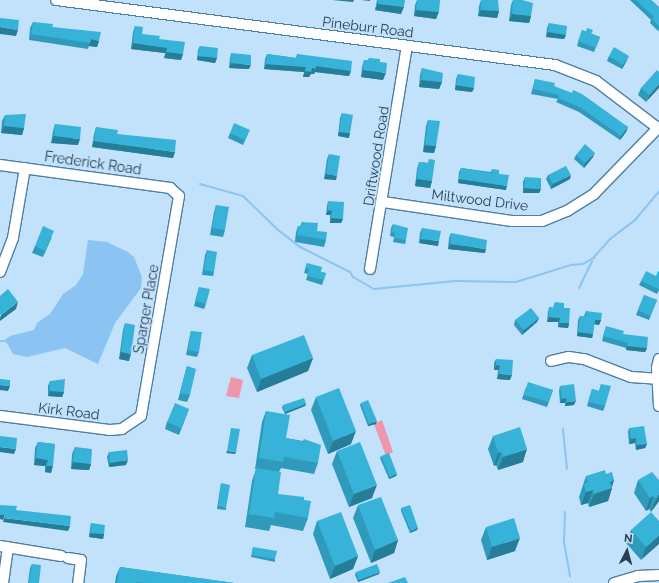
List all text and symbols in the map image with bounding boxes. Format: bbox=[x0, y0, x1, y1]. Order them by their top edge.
street label: Pineburr Road bbox=[321, 13, 415, 41]
street label: Driftwood Road bbox=[360, 105, 392, 207]
street label: Frederick Road bbox=[43, 148, 143, 178]
street label: Miltwood Drive bbox=[431, 186, 529, 214]
street label: Sparger Place bbox=[130, 263, 162, 355]
street label: Kirk Road bbox=[37, 399, 101, 423]
north arrow bbox=[607, 531, 647, 571]
text: N bbox=[623, 532, 633, 545]

